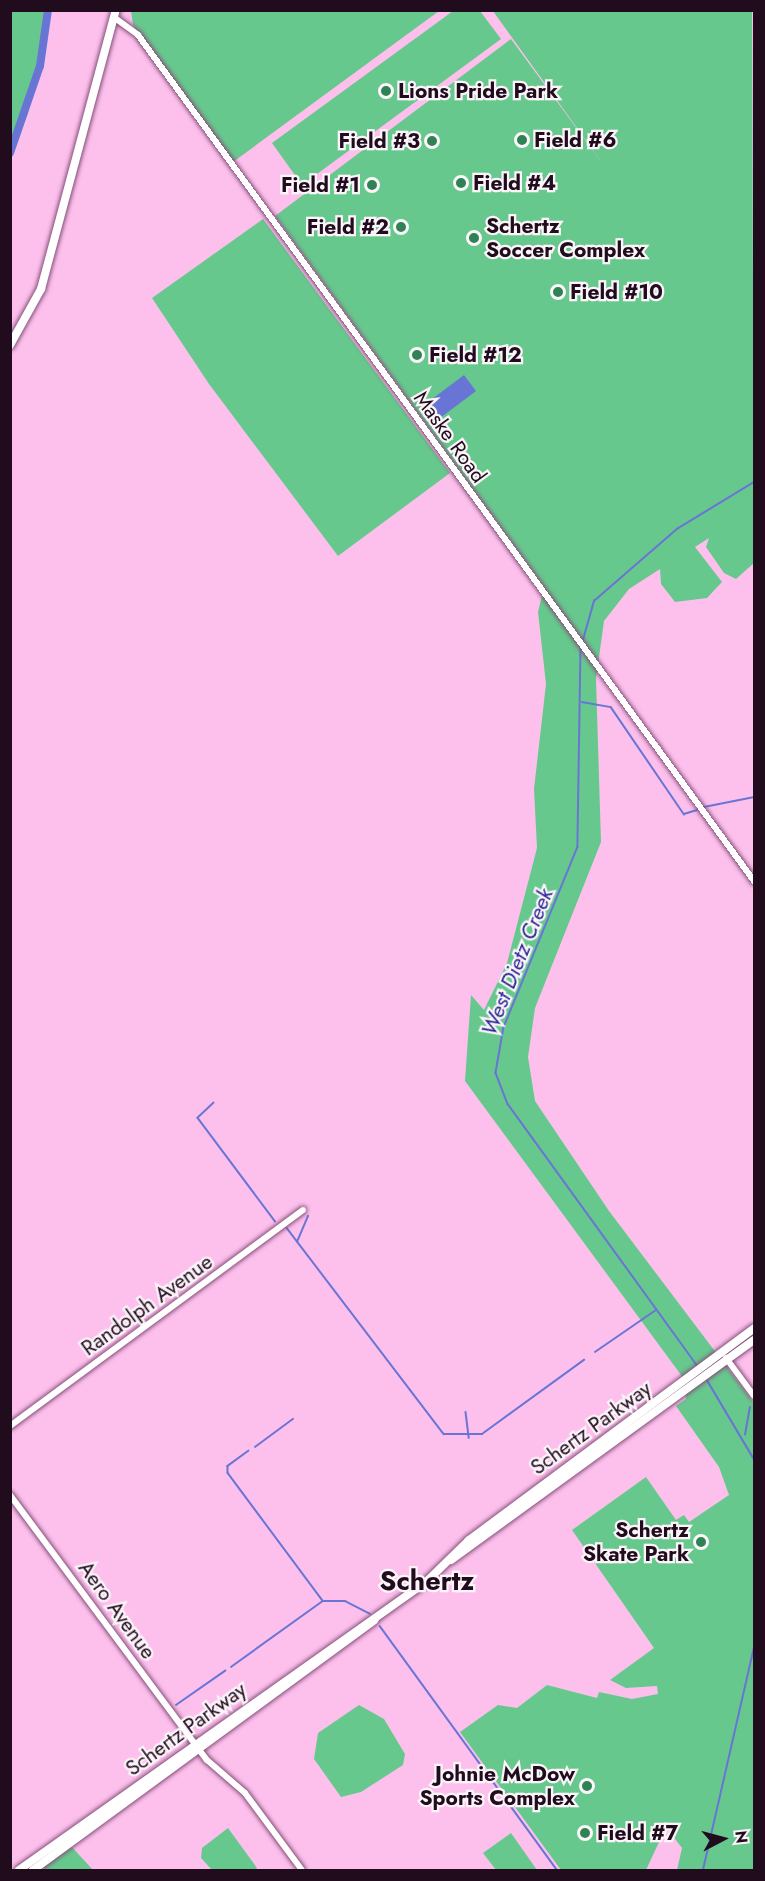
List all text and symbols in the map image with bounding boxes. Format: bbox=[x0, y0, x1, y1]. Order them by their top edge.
place label: Lions Pride Park bbox=[398, 78, 558, 104]
marker: Lions Pride Park bbox=[379, 84, 393, 98]
place label: Field #6 bbox=[534, 127, 616, 153]
place label: Field #3 bbox=[339, 128, 420, 154]
marker: Field #6 bbox=[515, 133, 529, 147]
marker: Field #3 bbox=[425, 134, 439, 148]
place label: Field #4 bbox=[473, 170, 556, 196]
place label: Field #1 bbox=[281, 172, 360, 198]
marker: Field #4 bbox=[454, 176, 468, 190]
marker: Field #1 bbox=[365, 178, 379, 192]
place label: Schertz Soccer Complex bbox=[486, 213, 645, 263]
place label: Field #2 bbox=[307, 214, 389, 240]
marker: Field #2 bbox=[394, 220, 408, 234]
marker: Schertz Soccer Complex bbox=[467, 231, 481, 245]
place label: Field #10 bbox=[570, 279, 663, 305]
marker: Field #10 bbox=[551, 285, 565, 299]
place label: Field #12 bbox=[429, 342, 522, 368]
marker: Field #12 bbox=[410, 348, 424, 362]
street label: Maske Road bbox=[408, 386, 492, 488]
water label: West Dietz Creek bbox=[475, 885, 559, 1039]
street label: Randolph Avenue bbox=[77, 1249, 217, 1361]
street label: Schertz Parkway bbox=[526, 1376, 656, 1480]
place label: Schertz Skate Park bbox=[583, 1517, 689, 1567]
marker: Schertz Skate Park bbox=[694, 1535, 708, 1549]
street label: Aero Avenue bbox=[73, 1556, 161, 1664]
district label: Schertz bbox=[380, 1565, 474, 1597]
street label: Schertz Parkway bbox=[121, 1677, 251, 1781]
place label: Johnie McDow Sports Complex bbox=[419, 1761, 575, 1811]
marker: Johnie McDow Sports Complex bbox=[580, 1779, 594, 1793]
north arrow bbox=[693, 1809, 753, 1869]
place label: Field #7 bbox=[597, 1820, 678, 1846]
marker: Field #7 bbox=[578, 1826, 592, 1840]
text: N bbox=[729, 1830, 754, 1845]

